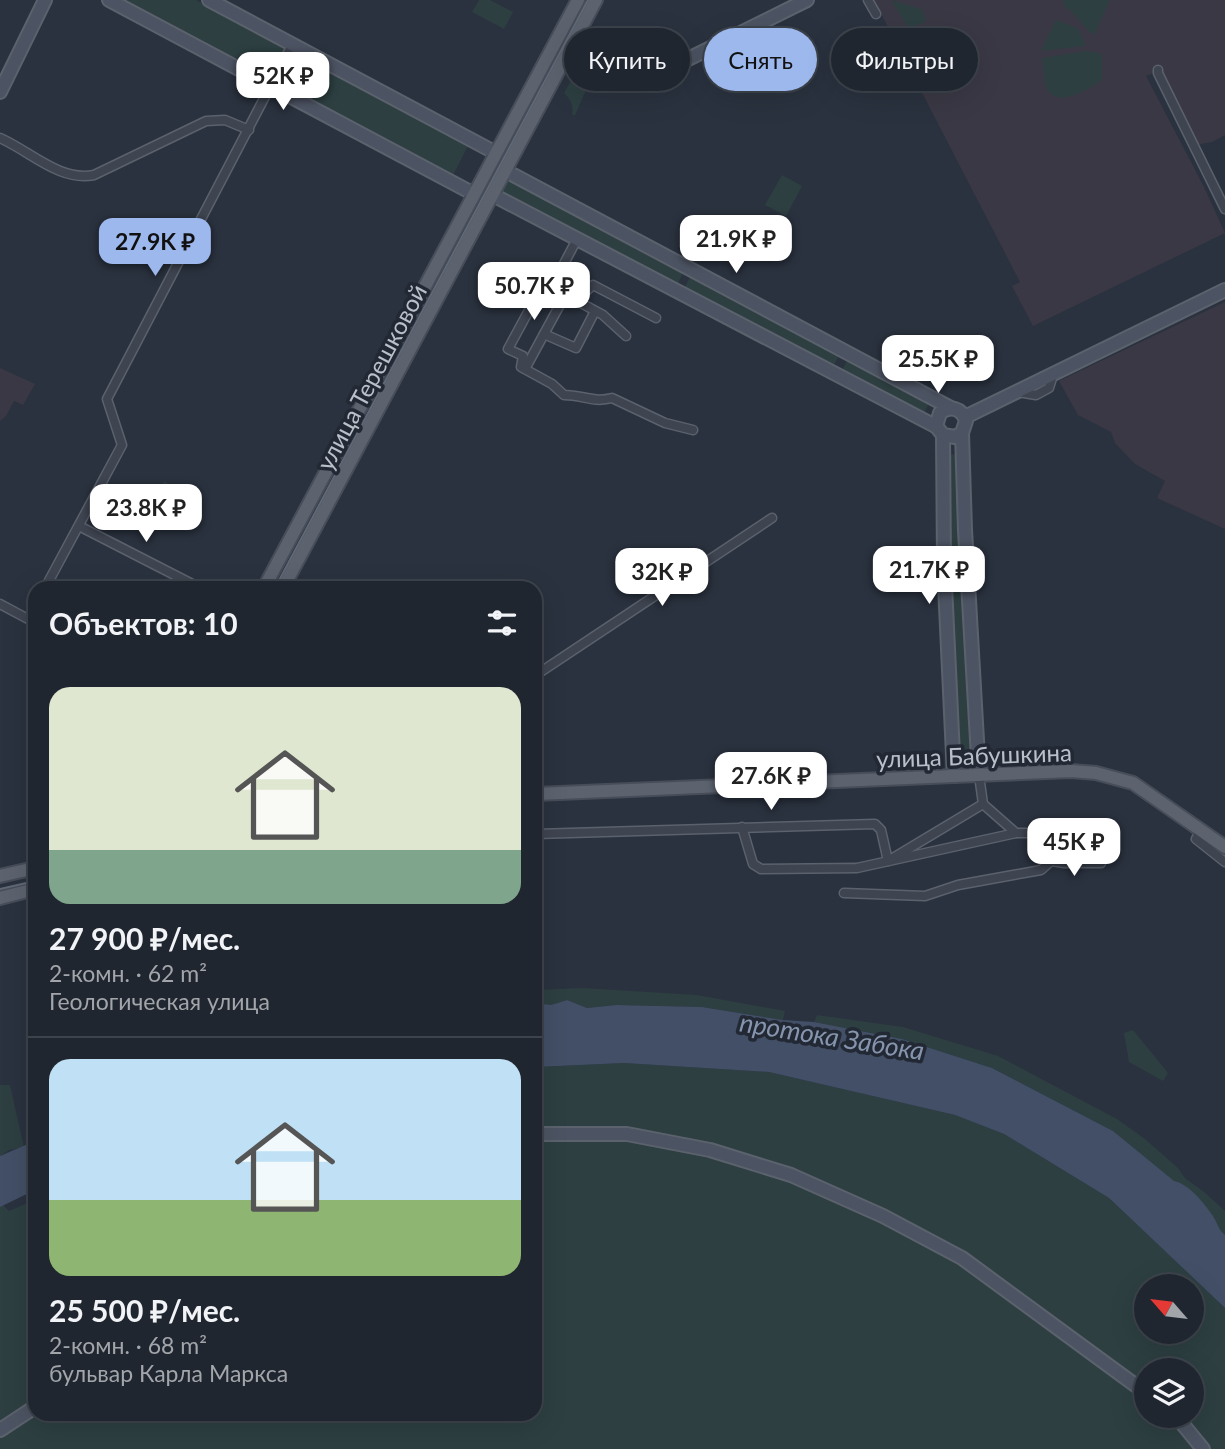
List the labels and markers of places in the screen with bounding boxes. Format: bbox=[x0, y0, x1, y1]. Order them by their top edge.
pin: 52K ₽ bbox=[234, 52, 332, 112]
pin: 21.9K ₽ bbox=[671, 216, 801, 275]
pin: 27.9K ₽ bbox=[90, 218, 220, 278]
pin: 50.7K ₽ bbox=[469, 262, 599, 322]
pin: 25.5K ₽ bbox=[873, 336, 1003, 395]
pin: 23.8K ₽ bbox=[81, 484, 211, 544]
pin: 21.7K ₽ bbox=[864, 546, 994, 606]
pin: 32K ₽ bbox=[613, 548, 711, 608]
pin: 27.6K ₽ bbox=[706, 752, 836, 812]
pin: 45K ₽ bbox=[1025, 818, 1123, 878]

